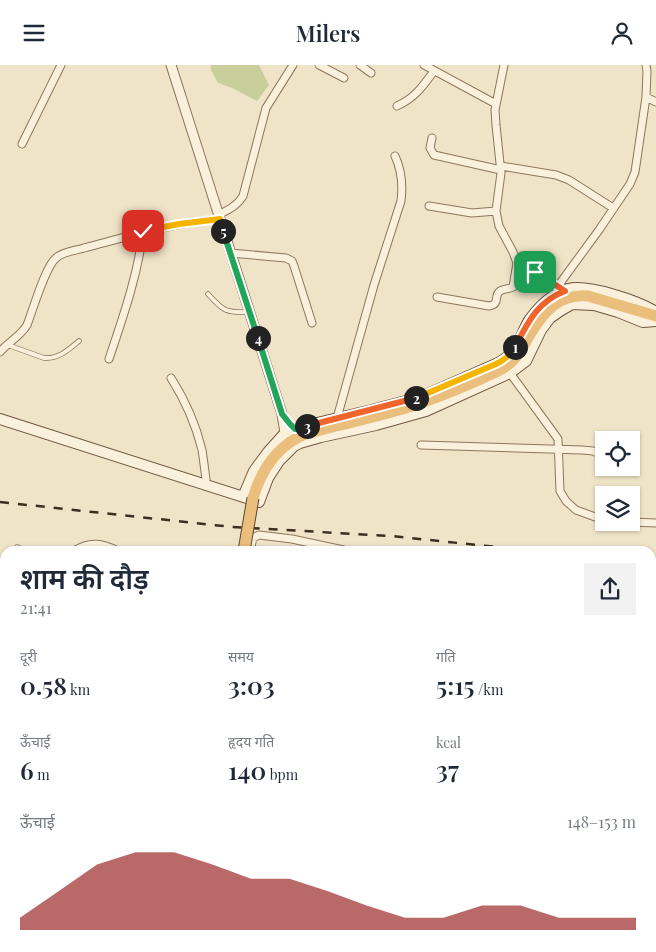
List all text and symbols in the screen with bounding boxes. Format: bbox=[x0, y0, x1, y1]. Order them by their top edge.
text: Milers bbox=[296, 18, 360, 48]
icon: menu bbox=[20, 19, 48, 47]
icon: person bbox=[608, 19, 636, 47]
pin bbox=[122, 210, 164, 252]
icon: check bbox=[129, 217, 157, 245]
pin: 5 bbox=[210, 219, 236, 243]
text: 5 bbox=[220, 222, 227, 241]
pin bbox=[514, 251, 556, 293]
icon: arrive bbox=[521, 258, 549, 286]
pin: 4 bbox=[246, 325, 270, 351]
text: 4 bbox=[255, 329, 262, 348]
pin: 1 bbox=[502, 335, 528, 359]
text: 1 bbox=[513, 338, 518, 357]
pin: 2 bbox=[404, 385, 428, 411]
text: 2 bbox=[413, 389, 420, 408]
pin: 3 bbox=[294, 413, 320, 439]
text: 3 bbox=[304, 417, 311, 436]
map controls bbox=[595, 431, 640, 531]
button: locate bbox=[595, 431, 640, 476]
button: layers bbox=[595, 486, 640, 531]
text: शाम की दौड़ bbox=[20, 559, 149, 596]
button: share bbox=[584, 563, 636, 615]
text: 21:41 bbox=[20, 597, 52, 618]
text: दूरी bbox=[20, 647, 37, 666]
text: समय bbox=[228, 647, 254, 666]
text: गति bbox=[436, 647, 456, 666]
text: 0.58 bbox=[20, 668, 67, 701]
text: 3:03 bbox=[228, 668, 275, 701]
text: 5:15 bbox=[436, 668, 475, 701]
text: km bbox=[67, 680, 90, 699]
text: /km bbox=[475, 680, 503, 699]
text: ऊँचाई bbox=[20, 732, 50, 751]
text: हृदय गति bbox=[228, 732, 274, 751]
text: kcal bbox=[436, 733, 461, 752]
text: 37 bbox=[436, 752, 459, 785]
text: 6 bbox=[20, 753, 34, 786]
text: 140 bbox=[228, 753, 266, 786]
text: m bbox=[34, 765, 50, 784]
text: bpm bbox=[266, 765, 298, 784]
text: ऊँचाई bbox=[20, 811, 55, 832]
text: 148–153 m bbox=[567, 811, 636, 832]

